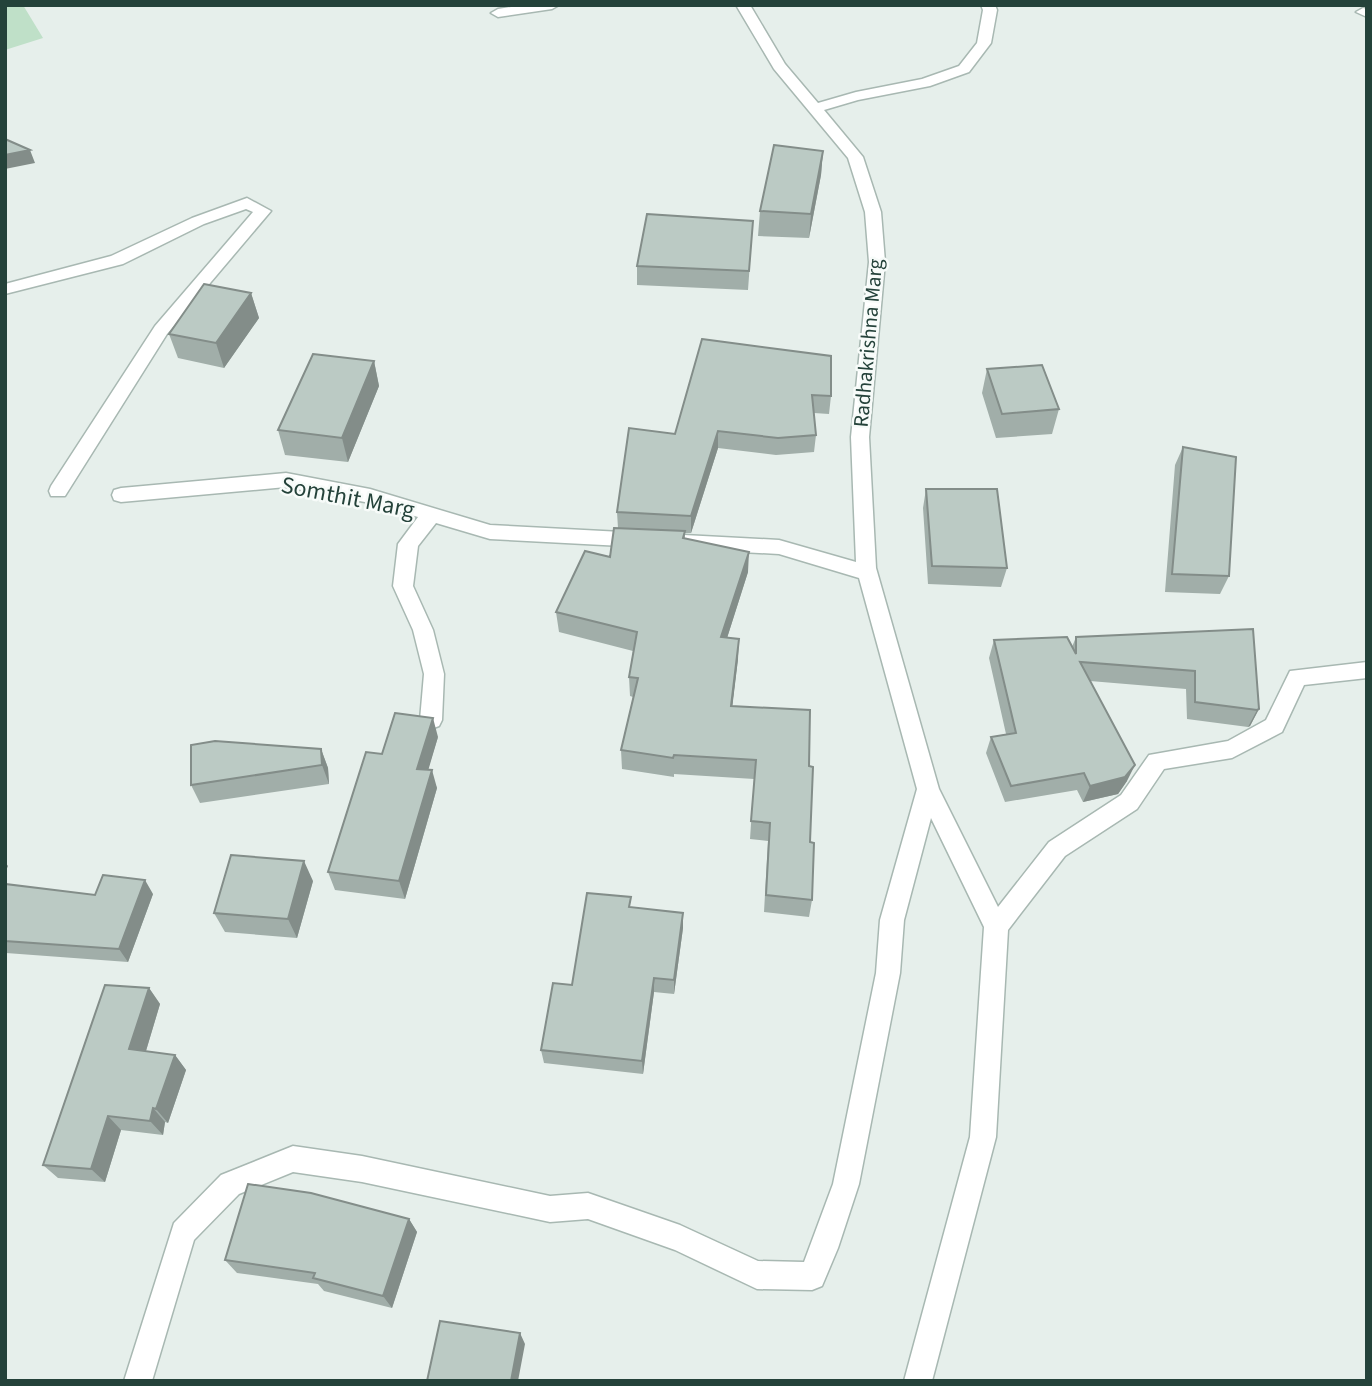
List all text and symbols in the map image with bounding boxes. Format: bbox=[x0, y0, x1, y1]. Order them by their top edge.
street label: Radhakrishna Marg bbox=[846, 257, 890, 428]
street label: Somthit Marg bbox=[278, 467, 418, 528]

